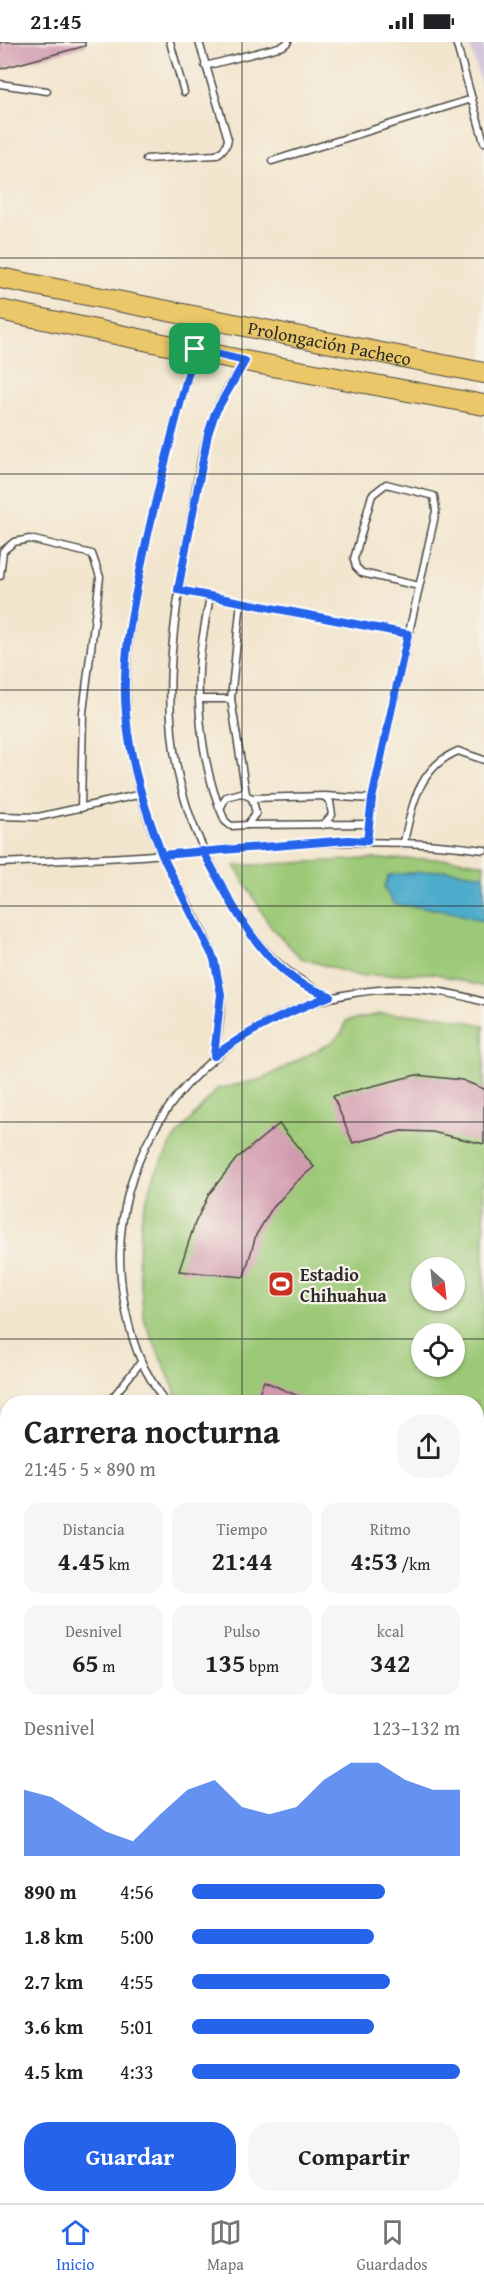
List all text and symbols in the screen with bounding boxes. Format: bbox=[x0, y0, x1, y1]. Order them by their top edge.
text: 21:45 bbox=[30, 5, 82, 37]
street label: Prolongación Pacheco bbox=[246, 313, 414, 372]
pin bbox=[169, 323, 220, 374]
icon: arrive bbox=[178, 332, 211, 365]
north arrow bbox=[411, 1257, 465, 1311]
map controls bbox=[411, 1257, 465, 1377]
place label: Estadio Chihuahua bbox=[300, 1261, 388, 1309]
sports icon: Estadio Chihuahua bbox=[266, 1269, 296, 1299]
button: locate bbox=[411, 1323, 465, 1377]
text: Carrera nocturna bbox=[24, 1407, 280, 1455]
button: share bbox=[397, 1415, 460, 1478]
text: 21:45 · 5 × 890 m bbox=[24, 1454, 156, 1483]
text: Distancia bbox=[63, 1517, 125, 1541]
text: Tiempo bbox=[217, 1517, 267, 1541]
text: Ritmo bbox=[370, 1517, 411, 1541]
text: 4.45 bbox=[57, 1541, 105, 1580]
text: 21:44 bbox=[211, 1541, 273, 1580]
text: 4:53 bbox=[350, 1541, 398, 1580]
text: km bbox=[105, 1552, 130, 1576]
text: /km bbox=[398, 1552, 430, 1576]
text: Desnivel bbox=[65, 1619, 122, 1643]
text: Pulso bbox=[224, 1619, 260, 1643]
text: kcal bbox=[377, 1619, 404, 1643]
text: 65 bbox=[72, 1643, 99, 1682]
text: 135 bbox=[205, 1643, 245, 1682]
text: 342 bbox=[370, 1643, 411, 1682]
text: m bbox=[99, 1654, 115, 1678]
text: bpm bbox=[245, 1654, 279, 1678]
text: Desnivel bbox=[24, 1713, 95, 1742]
text: 123–132 m bbox=[372, 1713, 460, 1742]
text: 890 m bbox=[24, 1877, 77, 1906]
text: 4:56 bbox=[120, 1877, 154, 1906]
text: 1.8 km bbox=[24, 1922, 83, 1951]
text: 5:00 bbox=[120, 1922, 154, 1951]
text: 2.7 km bbox=[24, 1967, 83, 1996]
text: 4:55 bbox=[120, 1967, 154, 1996]
text: 3.6 km bbox=[24, 2012, 83, 2041]
text: 5:01 bbox=[120, 2012, 154, 2041]
text: 4.5 km bbox=[24, 2057, 83, 2086]
text: 4:33 bbox=[120, 2057, 154, 2086]
button: Guardar bbox=[24, 2122, 236, 2191]
button: Compartir bbox=[248, 2122, 460, 2191]
tab: Inicio bbox=[56, 2216, 94, 2276]
tab: Mapa bbox=[207, 2216, 244, 2276]
tab: Guardados bbox=[356, 2216, 428, 2276]

